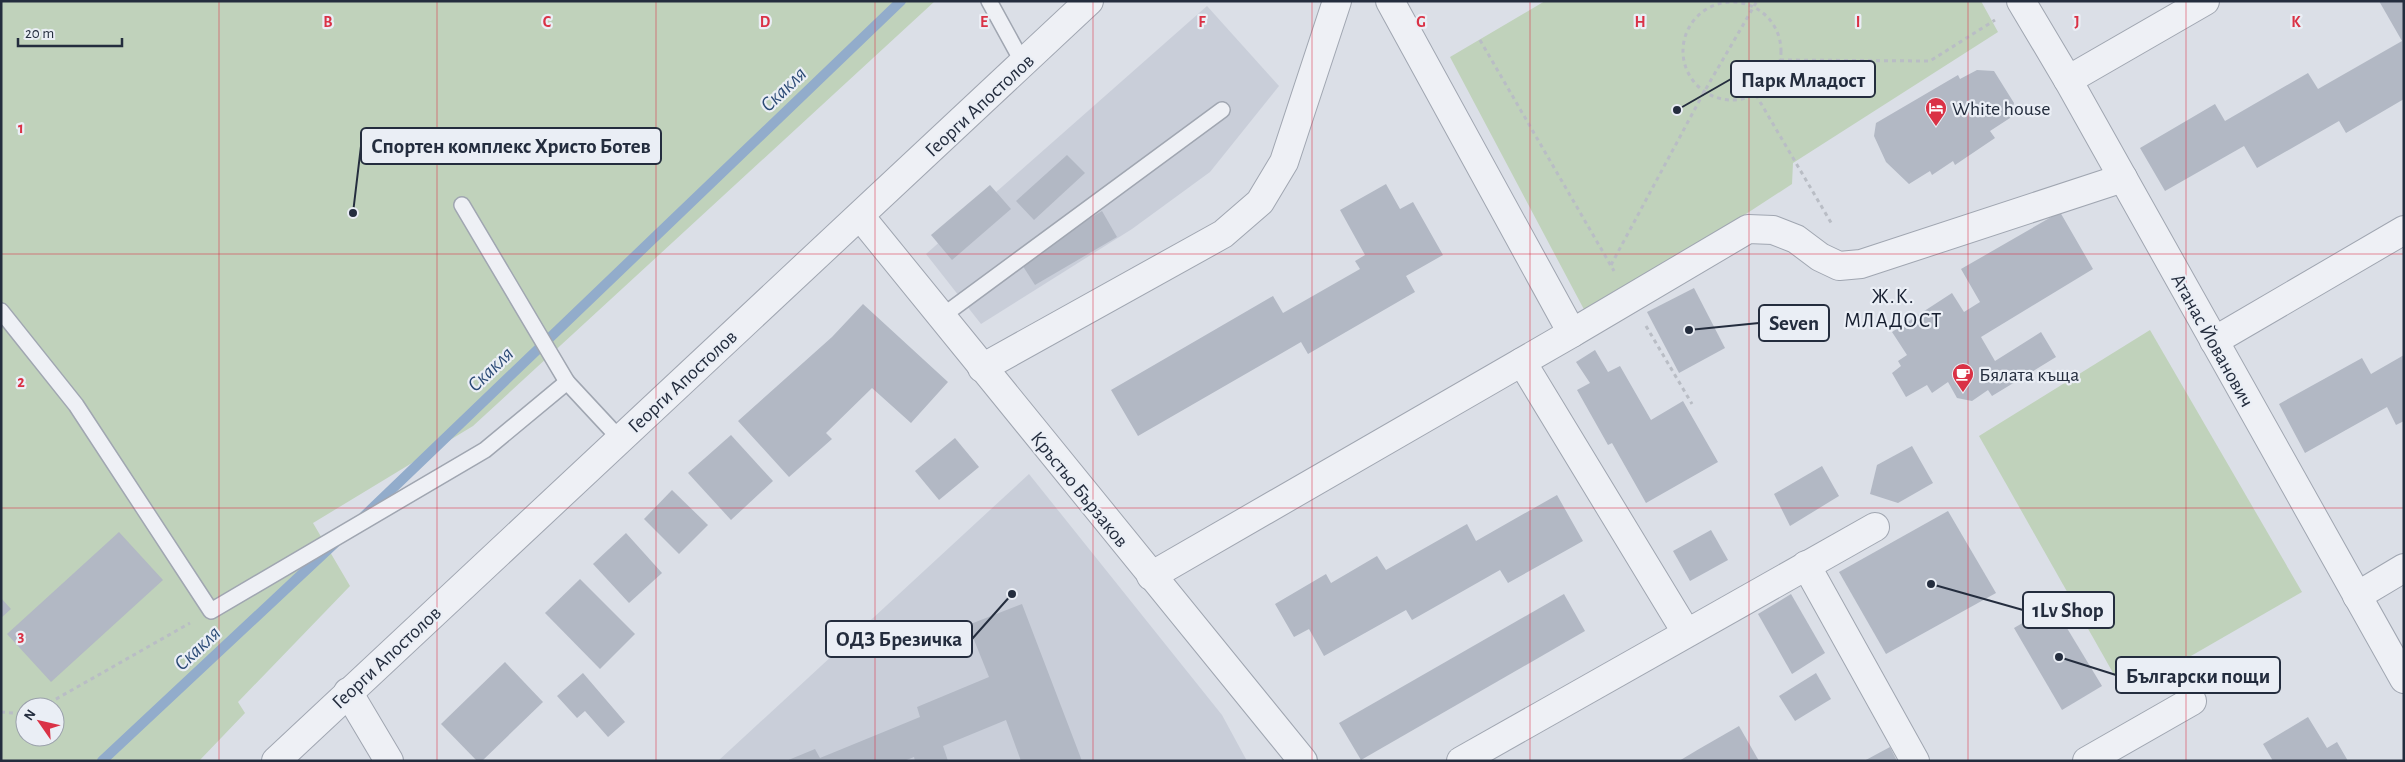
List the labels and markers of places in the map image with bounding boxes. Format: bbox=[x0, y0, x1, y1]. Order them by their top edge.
callout: Парк Младост bbox=[1731, 61, 1875, 97]
hotel icon: White house bbox=[1924, 96, 1948, 127]
place label: White house bbox=[1952, 99, 2051, 119]
callout: Спортен комплекс Христо Ботев bbox=[361, 128, 661, 164]
callout: Seven bbox=[1759, 305, 1829, 341]
cafe icon: Бялата къща bbox=[1951, 362, 1975, 393]
place label: Бялата къща bbox=[1979, 365, 2079, 385]
callout: 1Lv Shop bbox=[2023, 592, 2114, 628]
callout: ОДЗ Брезичка bbox=[826, 621, 972, 657]
callout: Български пощи bbox=[2116, 657, 2280, 693]

